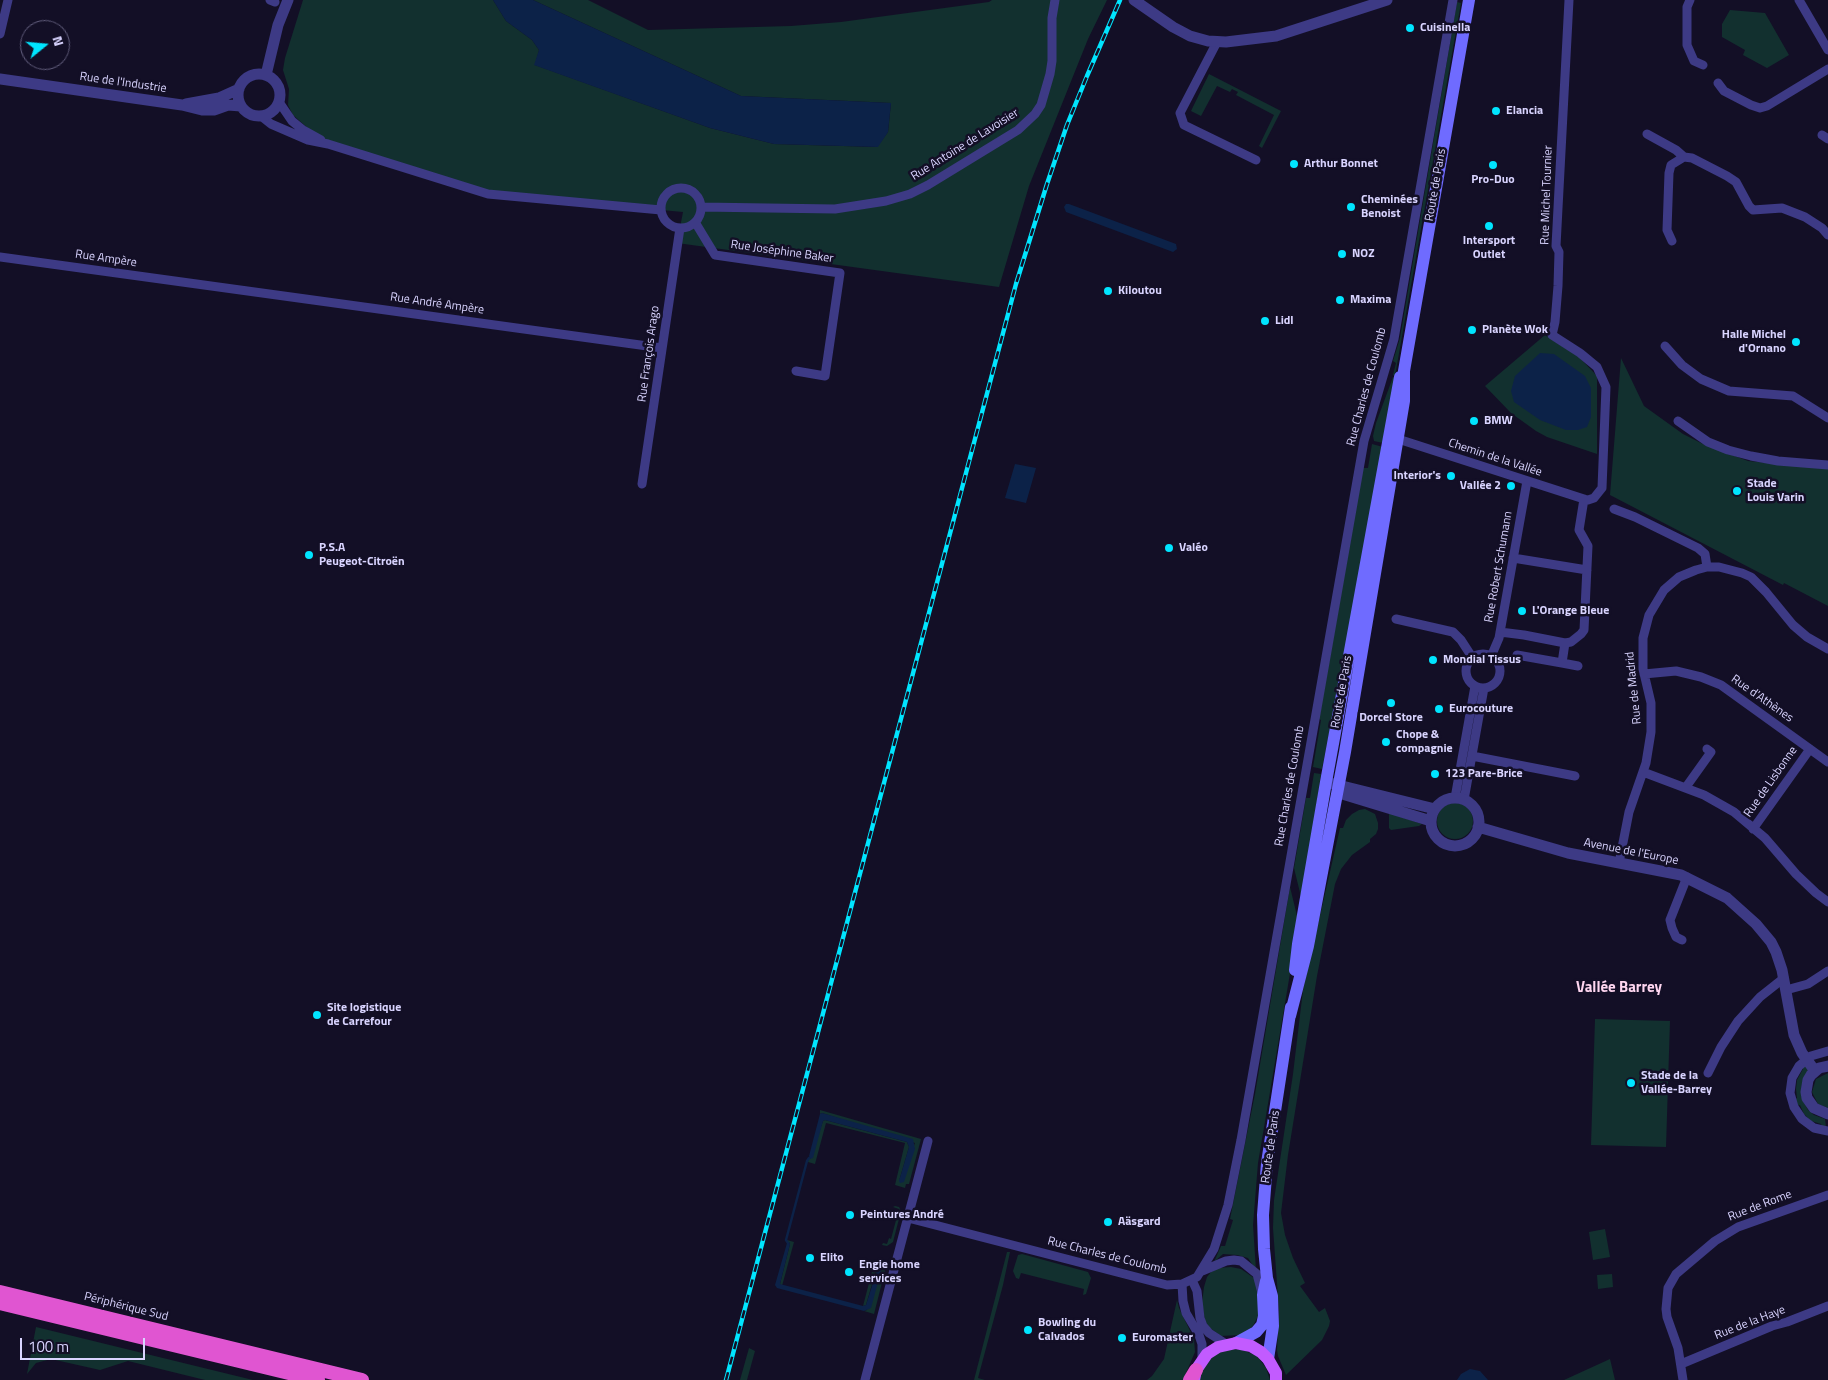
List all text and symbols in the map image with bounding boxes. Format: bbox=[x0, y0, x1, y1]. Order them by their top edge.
north arrow bbox=[20, 20, 70, 70]
place label: Cuisinella bbox=[1420, 21, 1470, 35]
marker: Cuisinella bbox=[1404, 22, 1416, 34]
text: N bbox=[47, 33, 70, 48]
street label: Rue de l'Industrie bbox=[79, 70, 167, 96]
place label: Elancia bbox=[1506, 104, 1543, 118]
marker: Elancia bbox=[1490, 105, 1502, 117]
street label: Rue Antoine de Lavoisier bbox=[909, 106, 1021, 184]
street label: Rue Michel Tournier bbox=[1538, 145, 1556, 245]
street label: Route de Paris bbox=[1423, 148, 1449, 222]
place label: Arthur Bonnet bbox=[1304, 157, 1378, 171]
marker: Arthur Bonnet bbox=[1288, 158, 1300, 170]
marker: Pro-Duo bbox=[1487, 159, 1499, 171]
place label: Pro-Duo bbox=[1471, 173, 1515, 187]
place label: Cheminées Benoist bbox=[1361, 193, 1418, 221]
marker: Cheminées Benoist bbox=[1345, 201, 1357, 213]
marker: Intersport Outlet bbox=[1483, 220, 1495, 232]
place label: Intersport Outlet bbox=[1463, 234, 1515, 262]
street label: Rue Joséphine Baker bbox=[730, 238, 834, 266]
place label: NOZ bbox=[1352, 247, 1375, 261]
street label: Rue Ampère bbox=[74, 248, 138, 270]
marker: NOZ bbox=[1336, 248, 1348, 260]
place label: Kiloutou bbox=[1118, 284, 1162, 298]
marker: Kiloutou bbox=[1102, 285, 1114, 297]
street label: Rue André Ampère bbox=[389, 290, 485, 318]
place label: Maxima bbox=[1350, 293, 1391, 307]
marker: Maxima bbox=[1334, 294, 1346, 306]
street label: Rue François Arago bbox=[635, 305, 663, 403]
place label: Lidl bbox=[1275, 314, 1294, 328]
marker: Lidl bbox=[1259, 315, 1271, 327]
place label: Planète Wok bbox=[1482, 323, 1548, 337]
marker: Planète Wok bbox=[1466, 324, 1478, 336]
street label: Rue Charles de Coulomb bbox=[1344, 326, 1390, 448]
place label: Halle Michel d'Ornano bbox=[1722, 328, 1786, 356]
marker: Halle Michel d'Ornano bbox=[1790, 336, 1802, 348]
place label: BMW bbox=[1484, 414, 1513, 428]
marker: BMW bbox=[1468, 415, 1480, 427]
street label: Chemin de la Vallée bbox=[1446, 436, 1544, 480]
place label: Interior's bbox=[1394, 469, 1441, 483]
marker: Interior's bbox=[1445, 470, 1457, 482]
place label: Stade Louis Varin bbox=[1747, 477, 1804, 505]
place label: Vallée 2 bbox=[1460, 479, 1501, 493]
marker: Vallée 2 bbox=[1505, 480, 1517, 492]
marker: Stade Louis Varin bbox=[1731, 485, 1743, 497]
street label: Rue Robert Schumann bbox=[1482, 510, 1516, 624]
place label: P.S.A Peugeot-Citroën bbox=[319, 541, 405, 569]
place label: Valéo bbox=[1179, 541, 1208, 555]
marker: Valéo bbox=[1163, 542, 1175, 554]
marker: P.S.A Peugeot-Citroën bbox=[303, 549, 315, 561]
place label: L'Orange Bleue bbox=[1532, 604, 1609, 618]
marker: L'Orange Bleue bbox=[1516, 605, 1528, 617]
street label: Rue de Madrid bbox=[1623, 651, 1645, 725]
place label: Mondial Tissus bbox=[1443, 653, 1521, 667]
marker: Mondial Tissus bbox=[1427, 654, 1439, 666]
street label: Route de Paris bbox=[1329, 655, 1355, 729]
street label: Rue d'Athènes bbox=[1728, 672, 1796, 726]
marker: Dorcel Store bbox=[1385, 697, 1397, 709]
place label: Eurocouture bbox=[1449, 702, 1513, 716]
marker: Eurocouture bbox=[1433, 703, 1445, 715]
place label: Dorcel Store bbox=[1359, 711, 1423, 725]
street label: Rue Charles de Coulomb bbox=[1272, 725, 1308, 847]
place label: Chope & compagnie bbox=[1396, 728, 1453, 756]
marker: Chope & compagnie bbox=[1380, 736, 1392, 748]
street label: Rue de Lisbonne bbox=[1741, 744, 1801, 820]
place label: 123 Pare-Brice bbox=[1445, 767, 1523, 781]
marker: 123 Pare-Brice bbox=[1429, 768, 1441, 780]
street label: Avenue de l'Europe bbox=[1582, 836, 1680, 868]
district label: Vallée Barrey bbox=[1576, 979, 1662, 997]
place label: Site logistique de Carrefour bbox=[327, 1001, 401, 1029]
marker: Site logistique de Carrefour bbox=[311, 1009, 323, 1021]
place label: Stade de la Vallée-Barrey bbox=[1641, 1069, 1712, 1097]
marker: Stade de la Vallée-Barrey bbox=[1625, 1077, 1637, 1089]
street label: Route de Paris bbox=[1259, 1110, 1283, 1184]
street label: Rue de Rome bbox=[1726, 1187, 1794, 1225]
place label: Peintures André bbox=[860, 1208, 944, 1222]
marker: Peintures André bbox=[844, 1209, 856, 1221]
place label: Aäsgard bbox=[1118, 1215, 1161, 1229]
marker: Aäsgard bbox=[1102, 1216, 1114, 1228]
street label: Rue Charles de Coulomb bbox=[1046, 1234, 1168, 1278]
place label: Elito bbox=[820, 1251, 844, 1265]
marker: Elito bbox=[804, 1252, 816, 1264]
place label: Engie home services bbox=[859, 1258, 920, 1286]
marker: Engie home services bbox=[843, 1266, 855, 1278]
street label: Périphérique Sud bbox=[82, 1290, 170, 1324]
street label: Rue de la Haye bbox=[1713, 1303, 1787, 1343]
place label: Bowling du Calvados bbox=[1038, 1316, 1096, 1344]
marker: Bowling du Calvados bbox=[1022, 1324, 1034, 1336]
scale bar bbox=[22, 1328, 148, 1360]
place label: Euromaster bbox=[1132, 1331, 1193, 1345]
marker: Euromaster bbox=[1116, 1332, 1128, 1344]
text: 100 m bbox=[28, 1335, 69, 1358]

